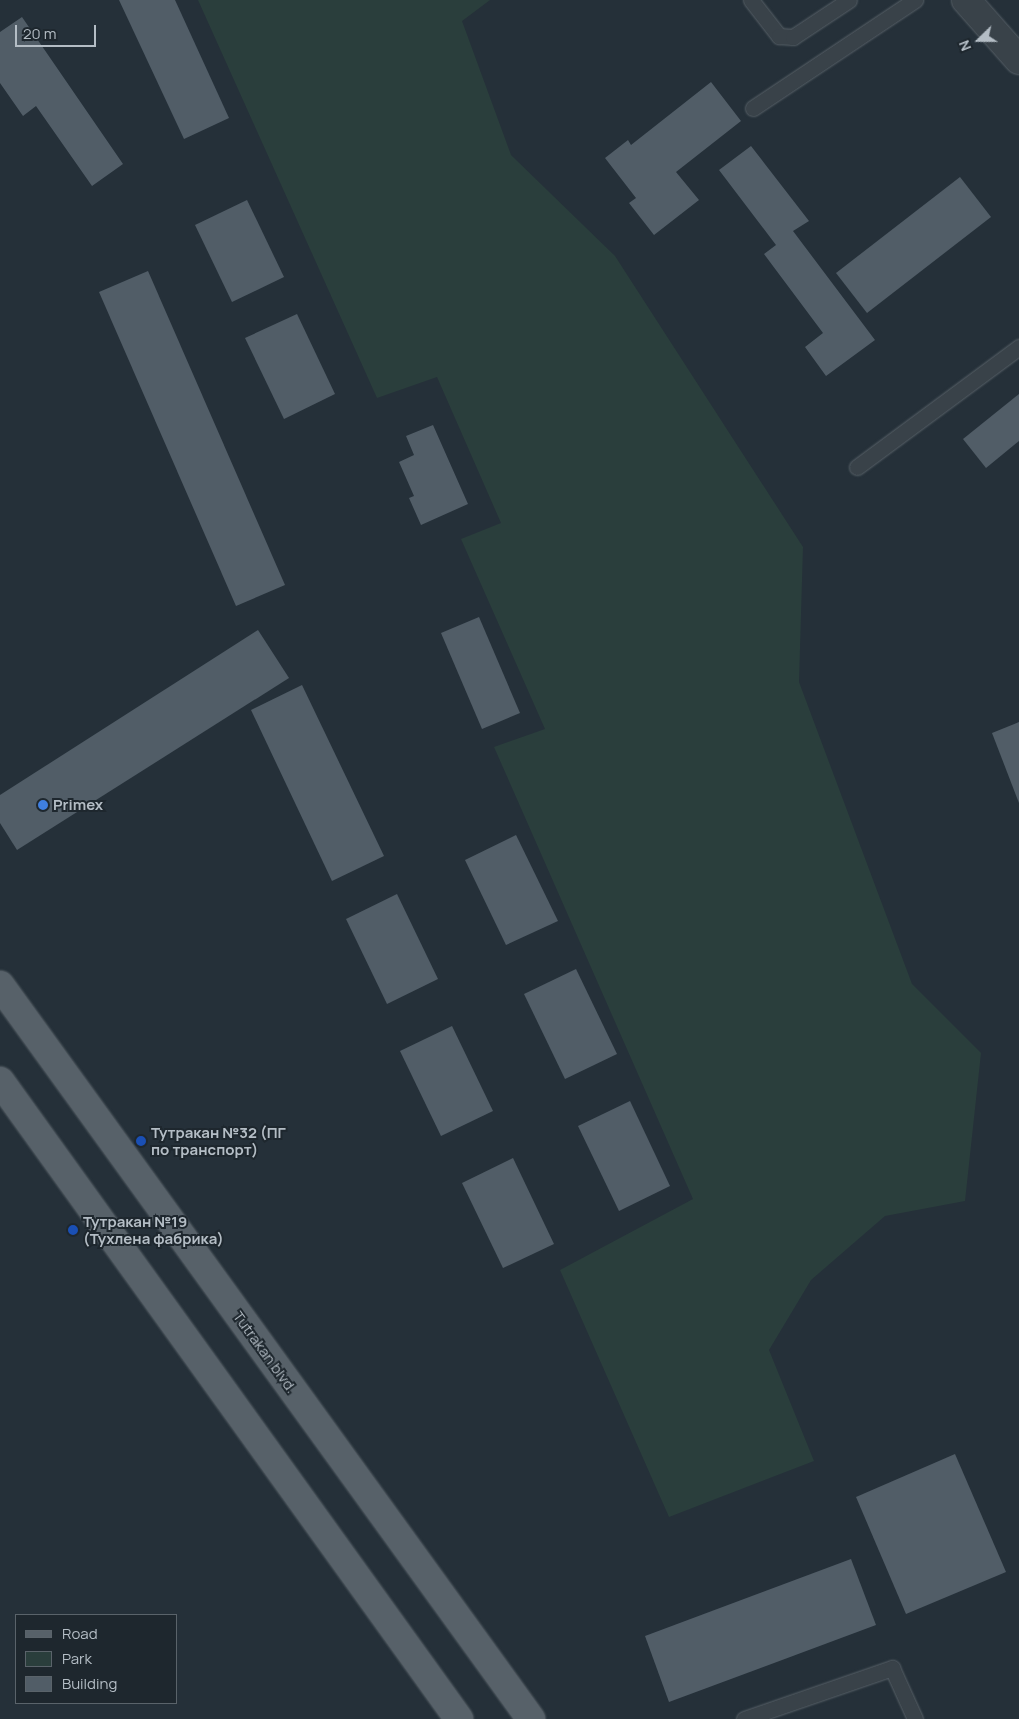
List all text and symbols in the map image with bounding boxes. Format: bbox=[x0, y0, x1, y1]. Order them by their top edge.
scale bar bbox=[18, 15, 99, 47]
north arrow bbox=[954, 15, 1004, 65]
text: 20 m bbox=[23, 23, 56, 44]
text: N bbox=[954, 38, 975, 54]
place label: Primex bbox=[53, 796, 103, 814]
marker: Primex bbox=[37, 799, 49, 811]
place label: Тутракан №32 (ПГ по транспорт) bbox=[151, 1123, 286, 1158]
marker: Тутракан №32 (ПГ по транспорт) bbox=[135, 1135, 147, 1147]
place label: Тутракан №19 (Тухлена фабрика) bbox=[83, 1212, 224, 1247]
marker: Тутракан №19 (Тухлена фабрика) bbox=[67, 1224, 79, 1236]
street label: Tutrakan blvd. bbox=[229, 1308, 301, 1396]
legend bbox=[15, 1614, 178, 1704]
text: Road bbox=[62, 1623, 98, 1644]
text: Park bbox=[62, 1648, 92, 1669]
text: Building bbox=[62, 1673, 117, 1694]

